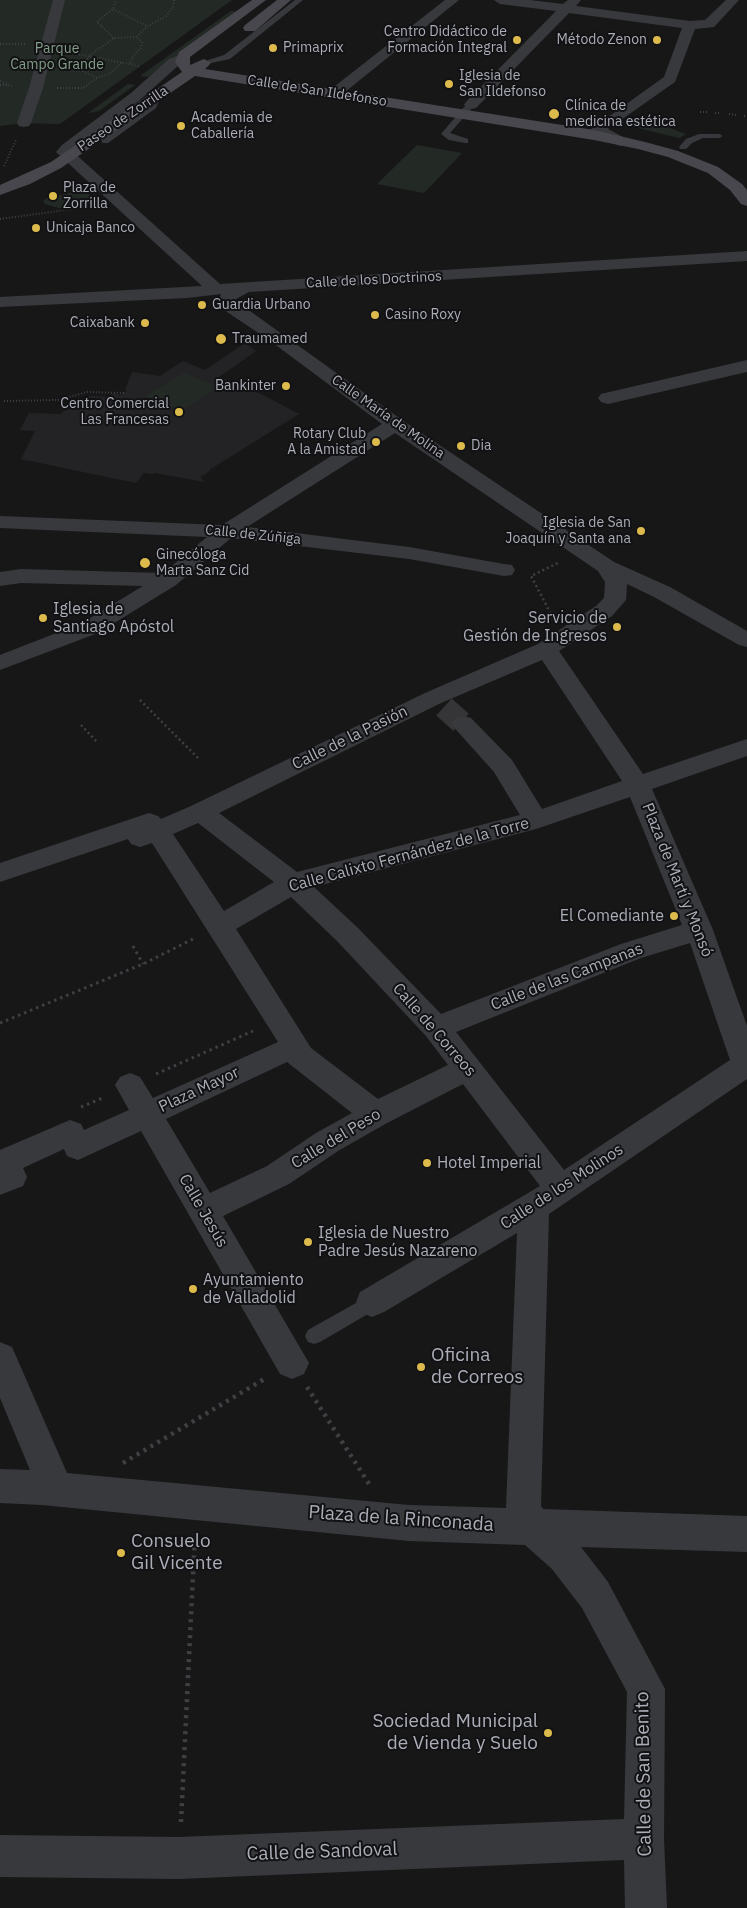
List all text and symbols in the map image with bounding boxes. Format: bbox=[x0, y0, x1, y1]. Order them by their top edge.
place label: Centro Didáctico de Formación Integral bbox=[384, 24, 507, 56]
place label: Método Zenon bbox=[557, 32, 647, 48]
marker: Centro Didáctico de Formación Integral bbox=[511, 34, 523, 46]
marker: Método Zenon bbox=[651, 34, 663, 46]
place label: Primaprix bbox=[283, 40, 344, 56]
park label: Parque Campo Grande bbox=[10, 41, 104, 74]
marker: Primaprix bbox=[267, 42, 279, 54]
place label: Iglesia de San Ildefonso bbox=[459, 68, 546, 100]
street label: Calle de San Ildefonso bbox=[246, 72, 388, 110]
marker: Iglesia de San Ildefonso bbox=[443, 78, 455, 90]
street label: Paseo de Zorrilla bbox=[75, 83, 171, 155]
place label: Clínica de medicina estética bbox=[565, 98, 676, 130]
marker: Clínica de medicina estética bbox=[547, 107, 561, 121]
place label: Academia de Caballería bbox=[191, 110, 273, 142]
marker: Academia de Caballería bbox=[175, 120, 187, 132]
place label: Plaza de Zorrilla bbox=[63, 180, 116, 212]
marker: Plaza de Zorrilla bbox=[47, 190, 59, 202]
place label: Unicaja Banco bbox=[46, 220, 135, 236]
marker: Unicaja Banco bbox=[30, 222, 42, 234]
street label: Calle de los Doctrinos bbox=[306, 268, 442, 292]
place label: Guardia Urbano bbox=[212, 297, 311, 313]
marker: Guardia Urbano bbox=[196, 299, 208, 311]
place label: Casino Roxy bbox=[385, 307, 461, 323]
marker: Casino Roxy bbox=[369, 309, 381, 321]
place label: Caixabank bbox=[70, 315, 135, 331]
marker: Caixabank bbox=[139, 317, 151, 329]
place label: Traumamed bbox=[232, 331, 308, 347]
marker: Traumamed bbox=[214, 332, 228, 346]
street label: Calle María de Molina bbox=[328, 372, 448, 462]
place label: Bankinter bbox=[215, 378, 276, 394]
marker: Bankinter bbox=[280, 380, 292, 392]
place label: Centro Comercial Las Francesas bbox=[60, 396, 169, 428]
marker: Centro Comercial Las Francesas bbox=[173, 406, 185, 418]
place label: Rotary Club A la Amistad bbox=[287, 426, 366, 458]
marker: Rotary Club A la Amistad bbox=[370, 436, 382, 448]
place label: Dia bbox=[471, 438, 491, 454]
marker: Dia bbox=[455, 440, 467, 452]
place label: Iglesia de San Joaquín y Santa ana bbox=[505, 515, 631, 548]
street label: Calle de Zúñiga bbox=[204, 522, 302, 548]
marker: Iglesia de San Joaquín y Santa ana bbox=[635, 525, 647, 537]
place label: Ginecóloga Marta Sanz Cid bbox=[156, 547, 249, 580]
marker: Ginecóloga Marta Sanz Cid bbox=[138, 556, 152, 570]
place label: Iglesia de Santiago Apóstol bbox=[53, 599, 174, 637]
place label: Servicio de Gestión de Ingresos bbox=[463, 608, 607, 646]
marker: Iglesia de Santiago Apóstol bbox=[37, 612, 49, 624]
marker: Servicio de Gestión de Ingresos bbox=[611, 621, 623, 633]
street label: Calle de la Pasión bbox=[289, 702, 411, 774]
street label: Plaza de Martí y Monsó bbox=[637, 800, 717, 960]
street label: Calle Calixto Fernández de la Torre bbox=[287, 814, 531, 896]
place label: El Comediante bbox=[560, 906, 664, 926]
marker: El Comediante bbox=[668, 910, 680, 922]
street label: Calle de las Campanas bbox=[488, 939, 646, 1015]
street label: Calle de Correos bbox=[388, 979, 480, 1081]
street label: Plaza Mayor bbox=[156, 1063, 242, 1117]
street label: Calle del Peso bbox=[288, 1105, 384, 1173]
street label: Calle de los Molinos bbox=[497, 1140, 627, 1234]
place label: Hotel Imperial bbox=[437, 1153, 541, 1173]
marker: Hotel Imperial bbox=[421, 1157, 433, 1169]
street label: Calle Jesús bbox=[174, 1171, 232, 1251]
place label: Iglesia de Nuestro Padre Jesús Nazareno bbox=[318, 1223, 478, 1261]
marker: Iglesia de Nuestro Padre Jesús Nazareno bbox=[302, 1236, 314, 1248]
place label: Ayuntamiento de Valladolid bbox=[203, 1270, 304, 1308]
marker: Ayuntamiento de Valladolid bbox=[187, 1283, 199, 1295]
place label: Oficina de Correos bbox=[431, 1345, 524, 1389]
marker: Oficina de Correos bbox=[415, 1361, 427, 1373]
street label: Plaza de la Rinconada bbox=[307, 1501, 495, 1537]
place label: Consuelo Gil Vicente bbox=[131, 1531, 223, 1575]
marker: Consuelo Gil Vicente bbox=[115, 1547, 127, 1559]
street label: Calle de San Benito bbox=[631, 1691, 657, 1857]
place label: Sociedad Municipal de Vienda y Suelo bbox=[373, 1711, 538, 1755]
marker: Sociedad Municipal de Vienda y Suelo bbox=[542, 1727, 554, 1739]
street label: Calle de Sandoval bbox=[246, 1838, 398, 1866]

